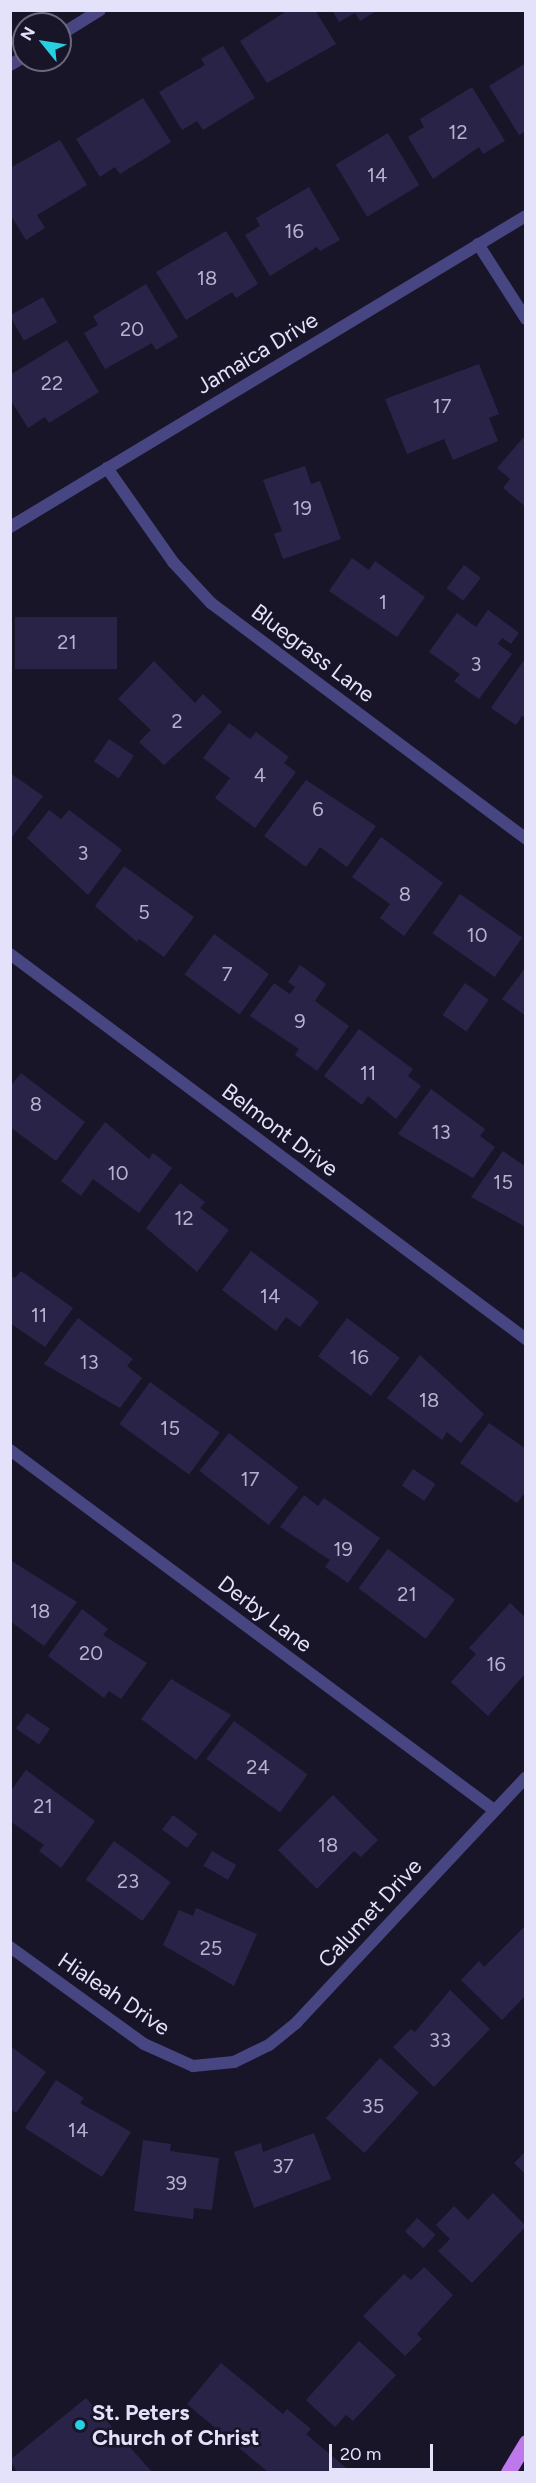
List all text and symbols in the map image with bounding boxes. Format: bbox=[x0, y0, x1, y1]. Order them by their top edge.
north arrow bbox=[12, 12, 72, 72]
text: N bbox=[16, 24, 39, 44]
house number: 12 bbox=[448, 120, 468, 144]
house number: 14 bbox=[367, 163, 387, 187]
house number: 16 bbox=[284, 219, 304, 243]
house number: 18 bbox=[197, 266, 217, 290]
street label: Jamaica Drive bbox=[191, 306, 323, 400]
house number: 20 bbox=[120, 317, 144, 341]
house number: 22 bbox=[41, 371, 63, 395]
house number: 17 bbox=[433, 394, 451, 418]
house number: 19 bbox=[292, 496, 312, 520]
house number: 1 bbox=[379, 590, 387, 614]
street label: Bluegrass Lane bbox=[246, 598, 380, 708]
house number: 21 bbox=[57, 630, 77, 654]
house number: 3 bbox=[471, 652, 481, 676]
house number: 2 bbox=[171, 709, 183, 733]
house number: 4 bbox=[254, 763, 266, 787]
house number: 6 bbox=[312, 797, 324, 821]
house number: 3 bbox=[78, 841, 88, 865]
house number: 8 bbox=[399, 882, 411, 906]
house number: 5 bbox=[138, 900, 150, 924]
house number: 10 bbox=[466, 923, 488, 947]
house number: 7 bbox=[222, 962, 232, 986]
house number: 9 bbox=[294, 1009, 306, 1033]
house number: 11 bbox=[360, 1061, 376, 1085]
street label: Belmont Drive bbox=[217, 1078, 343, 1182]
house number: 8 bbox=[30, 1092, 42, 1116]
house number: 13 bbox=[431, 1120, 451, 1144]
house number: 10 bbox=[107, 1161, 129, 1185]
house number: 15 bbox=[493, 1170, 513, 1194]
house number: 12 bbox=[174, 1206, 194, 1230]
house number: 14 bbox=[260, 1284, 280, 1308]
house number: 11 bbox=[31, 1303, 47, 1327]
house number: 16 bbox=[349, 1345, 369, 1369]
house number: 13 bbox=[79, 1350, 99, 1374]
house number: 18 bbox=[419, 1388, 439, 1412]
house number: 15 bbox=[160, 1416, 180, 1440]
house number: 17 bbox=[241, 1467, 259, 1491]
house number: 19 bbox=[333, 1537, 353, 1561]
street label: Derby Lane bbox=[213, 1570, 317, 1658]
house number: 21 bbox=[397, 1582, 417, 1606]
house number: 18 bbox=[30, 1599, 50, 1623]
house number: 20 bbox=[79, 1641, 103, 1665]
house number: 16 bbox=[486, 1652, 506, 1676]
house number: 24 bbox=[246, 1755, 270, 1779]
house number: 21 bbox=[33, 1794, 53, 1818]
house number: 18 bbox=[318, 1833, 338, 1857]
street label: Calumet Drive bbox=[313, 1853, 427, 1973]
house number: 23 bbox=[117, 1869, 139, 1893]
house number: 25 bbox=[200, 1936, 222, 1960]
street label: Hialeah Drive bbox=[53, 1947, 175, 2041]
house number: 33 bbox=[429, 2028, 451, 2052]
house number: 35 bbox=[362, 2094, 384, 2118]
house number: 14 bbox=[68, 2118, 88, 2142]
house number: 37 bbox=[272, 2154, 294, 2178]
house number: 39 bbox=[165, 2171, 187, 2195]
place label: St. Peters Church of Christ bbox=[92, 2399, 259, 2450]
marker: St. Peters Church of Christ bbox=[73, 2418, 87, 2432]
scale bar bbox=[332, 2432, 436, 2470]
text: 20 m bbox=[340, 2443, 381, 2465]

